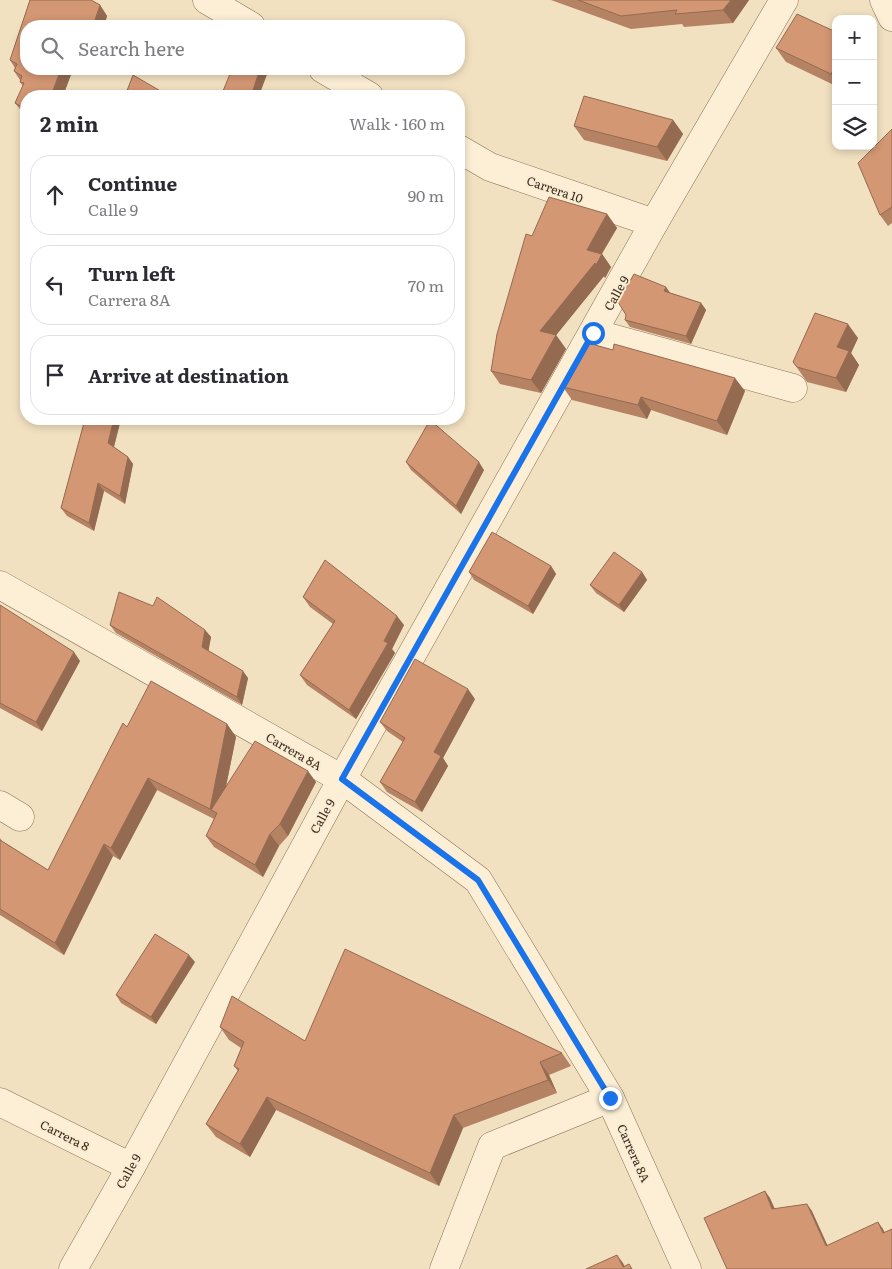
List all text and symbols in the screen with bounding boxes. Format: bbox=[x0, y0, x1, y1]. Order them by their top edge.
map controls bbox=[832, 15, 877, 150]
button: + bbox=[832, 15, 877, 60]
search box bbox=[20, 20, 465, 75]
icon: search bbox=[38, 34, 66, 62]
text: Search here bbox=[78, 34, 185, 62]
button: − bbox=[832, 60, 877, 105]
button: layers bbox=[832, 105, 877, 150]
text: 2 min bbox=[40, 107, 99, 138]
text: Walk · 160 m bbox=[349, 111, 445, 135]
text: Continue bbox=[88, 169, 177, 197]
street label: Carrera 10 bbox=[524, 171, 586, 207]
icon: ahead bbox=[41, 181, 69, 209]
text: 90 m bbox=[408, 183, 444, 207]
text: Calle 9 bbox=[88, 197, 138, 221]
text: Turn left bbox=[88, 259, 175, 287]
icon: left bbox=[41, 271, 69, 299]
street label: Calle 9 bbox=[599, 272, 633, 314]
text: 70 m bbox=[408, 273, 444, 297]
text: Carrera 8A bbox=[88, 287, 171, 311]
route start bbox=[582, 322, 605, 345]
icon: arrive bbox=[41, 361, 69, 389]
text: Arrive at destination bbox=[88, 361, 289, 389]
street label: Carrera 8A bbox=[263, 728, 325, 774]
street label: Calle 9 bbox=[305, 795, 339, 837]
route end bbox=[599, 1087, 622, 1110]
street label: Carrera 8 bbox=[37, 1115, 93, 1155]
street label: Carrera 8A bbox=[613, 1121, 655, 1185]
street label: Calle 9 bbox=[111, 1150, 145, 1192]

